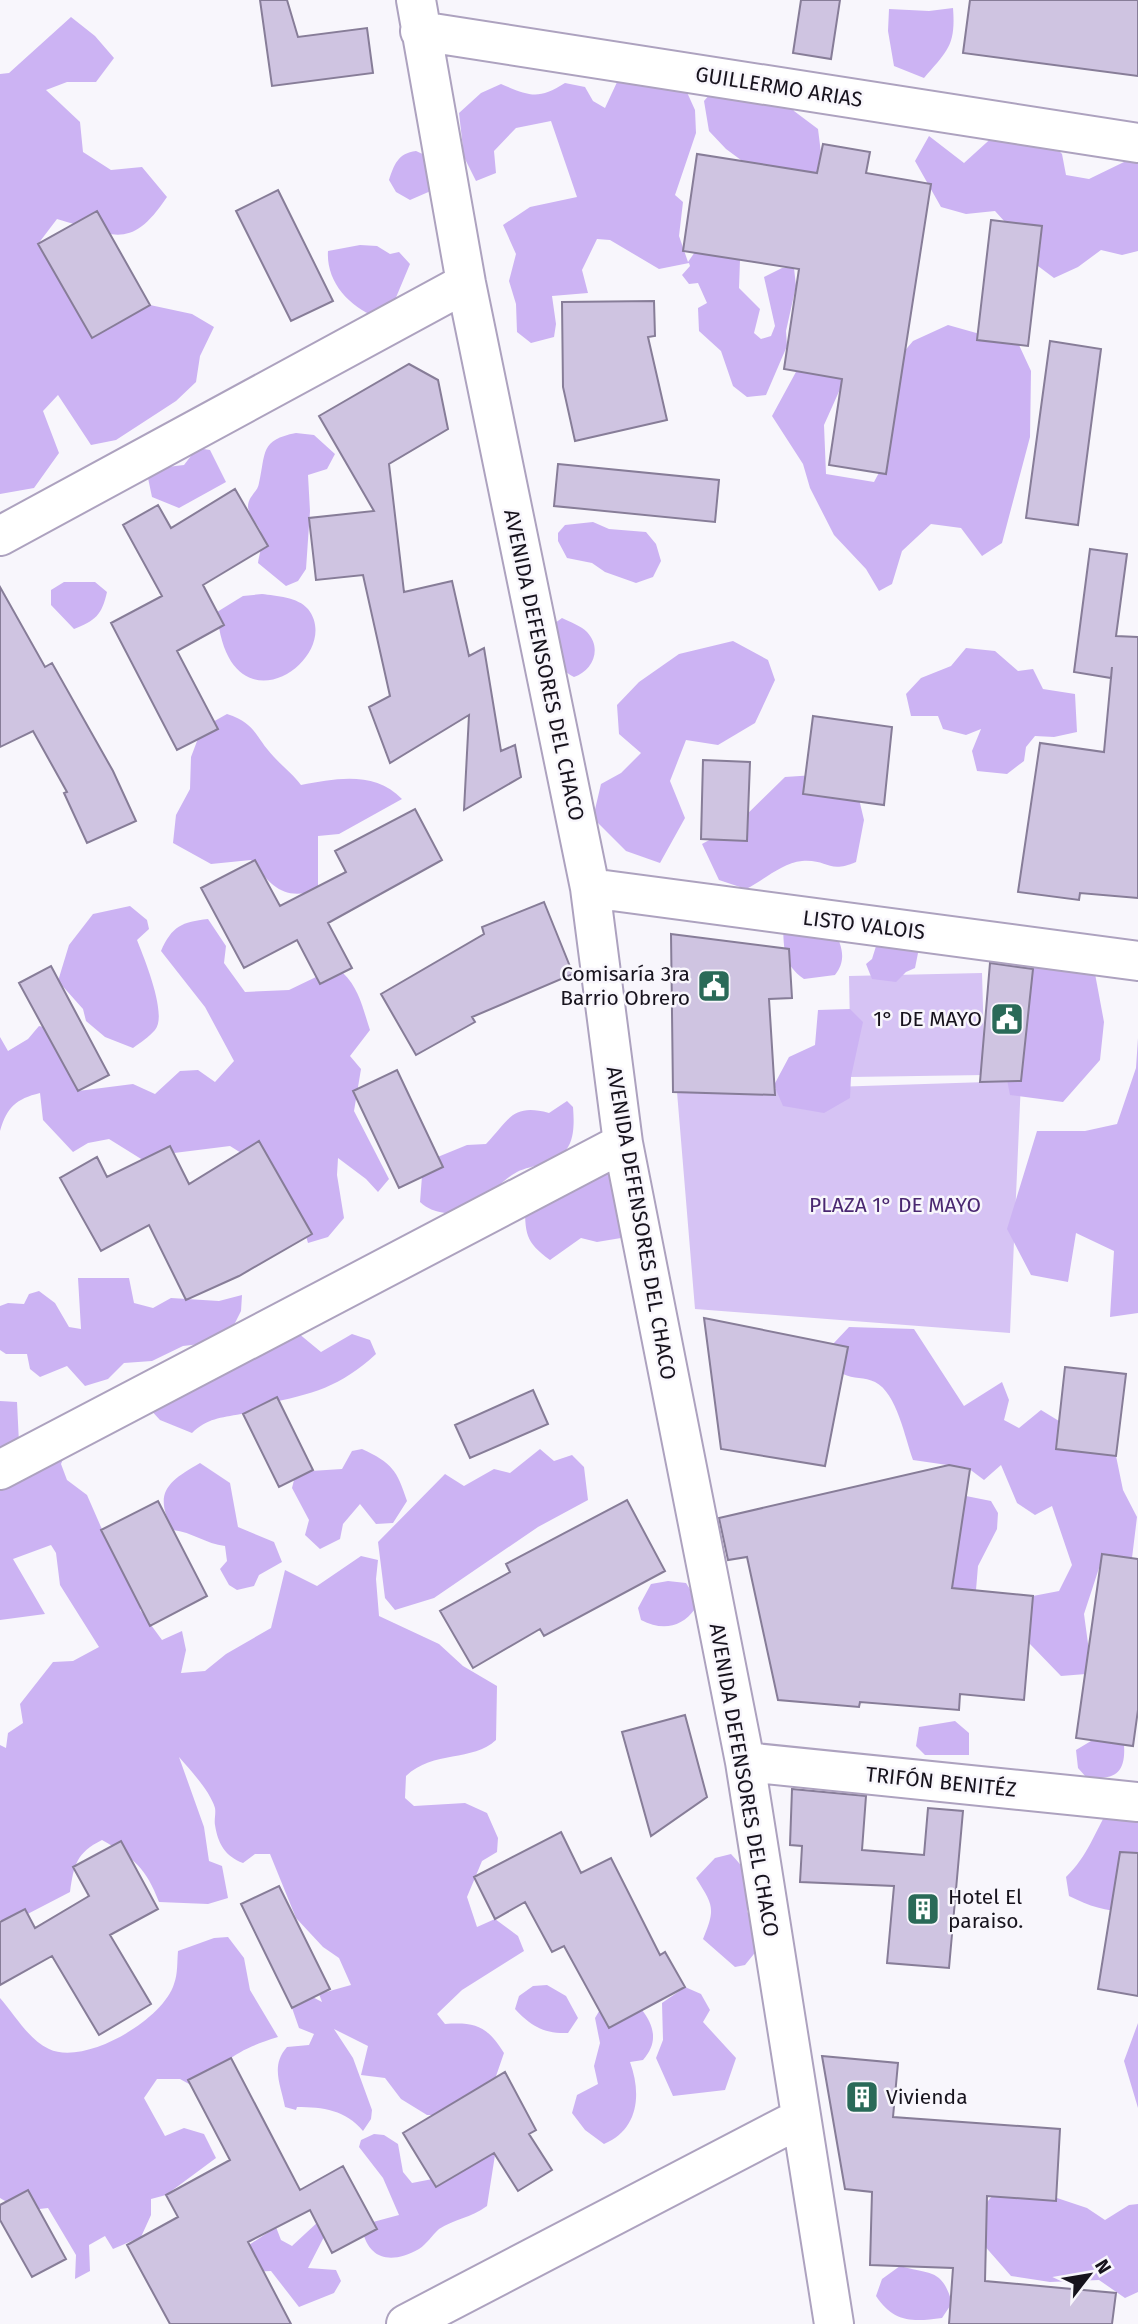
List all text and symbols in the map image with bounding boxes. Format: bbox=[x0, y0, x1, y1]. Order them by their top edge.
street label: GUILLERMO ARIAS bbox=[694, 61, 864, 113]
street label: AVENIDA DEFENSORES DEL CHACO bbox=[498, 507, 590, 823]
street label: LISTO VALOIS bbox=[801, 905, 927, 945]
place label: Comisaría 3ra Barrio Obrero bbox=[560, 961, 690, 1011]
public building icon: Comisaría 3ra Barrio Obrero bbox=[695, 967, 733, 1005]
public building icon: 1° DE MAYO bbox=[988, 1000, 1026, 1038]
place label: 1° DE MAYO bbox=[873, 1006, 982, 1032]
street label: AVENIDA DEFENSORES DEL CHACO bbox=[601, 1064, 681, 1382]
park label: PLAZA 1° DE MAYO bbox=[809, 1192, 981, 1218]
street label: AVENIDA DEFENSORES DEL CHACO bbox=[704, 1621, 784, 1939]
street label: TRIFÓN BENITÉZ bbox=[864, 1761, 1018, 1803]
place label: Hotel El paraiso. bbox=[948, 1884, 1023, 1934]
building icon: Hotel El paraiso. bbox=[904, 1890, 942, 1928]
building icon: Vivienda bbox=[843, 2078, 881, 2116]
place label: Vivienda bbox=[886, 2084, 968, 2110]
north arrow bbox=[1054, 2240, 1124, 2310]
text: N bbox=[1090, 2255, 1116, 2278]

